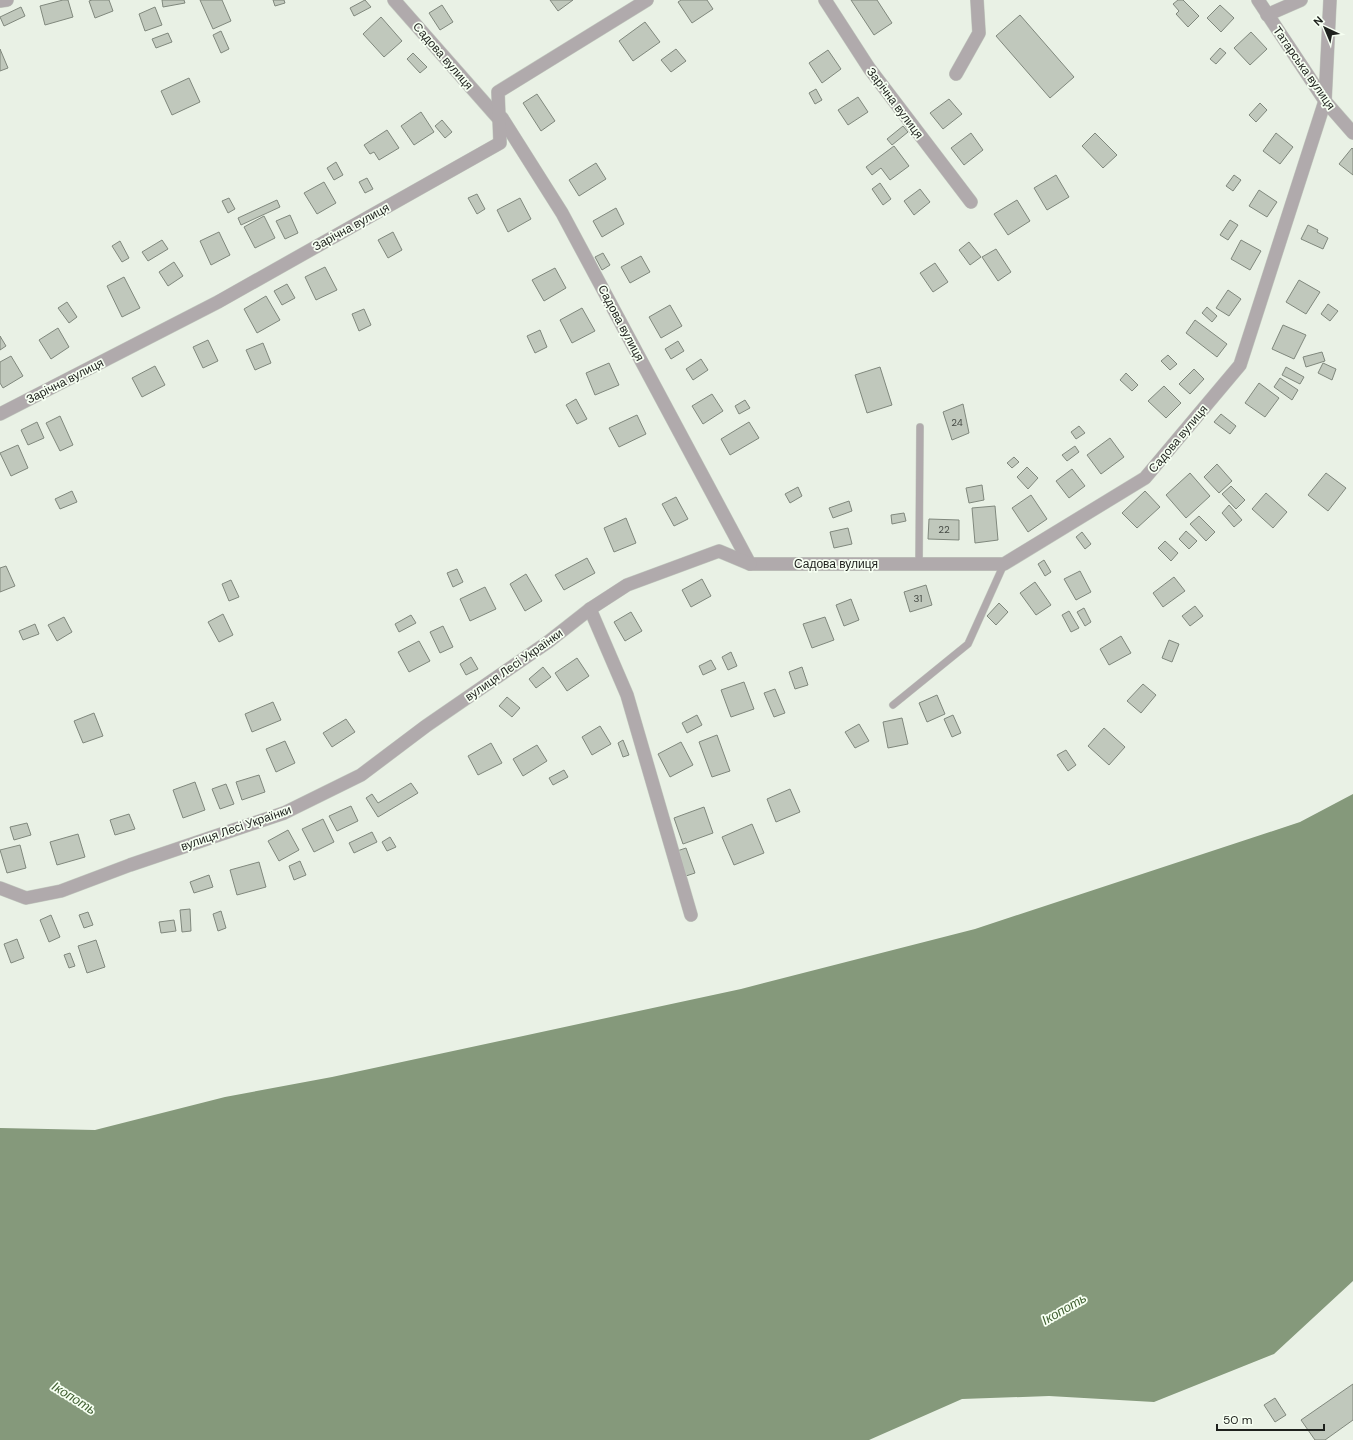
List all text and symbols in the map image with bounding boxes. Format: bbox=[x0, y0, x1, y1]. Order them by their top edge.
north arrow bbox=[1305, 8, 1345, 48]
text: N bbox=[1310, 13, 1326, 29]
street label: Садова вулиця bbox=[409, 19, 477, 93]
street label: Татарська вулиця bbox=[1269, 23, 1339, 113]
street label: Зарічна вулиця bbox=[863, 64, 927, 142]
street label: Зарічна вулиця bbox=[310, 199, 392, 255]
street label: Садова вулиця bbox=[594, 282, 648, 364]
street label: Зарічна вулиця bbox=[24, 355, 106, 407]
street label: Садова вулиця bbox=[1145, 402, 1211, 476]
house number: 24 bbox=[951, 416, 963, 429]
house number: 22 bbox=[938, 523, 950, 536]
street label: Садова вулиця bbox=[794, 556, 878, 572]
house number: 31 bbox=[914, 592, 922, 605]
street label: вулиця Лесі Українки bbox=[462, 625, 566, 705]
street label: вулиця Лесі Українки bbox=[178, 802, 294, 854]
water label: Ікопоть bbox=[1039, 1289, 1090, 1329]
water label: Ікопоть bbox=[49, 1378, 99, 1418]
scale bar bbox=[1217, 1406, 1324, 1432]
text: 50 m bbox=[1223, 1412, 1252, 1428]

